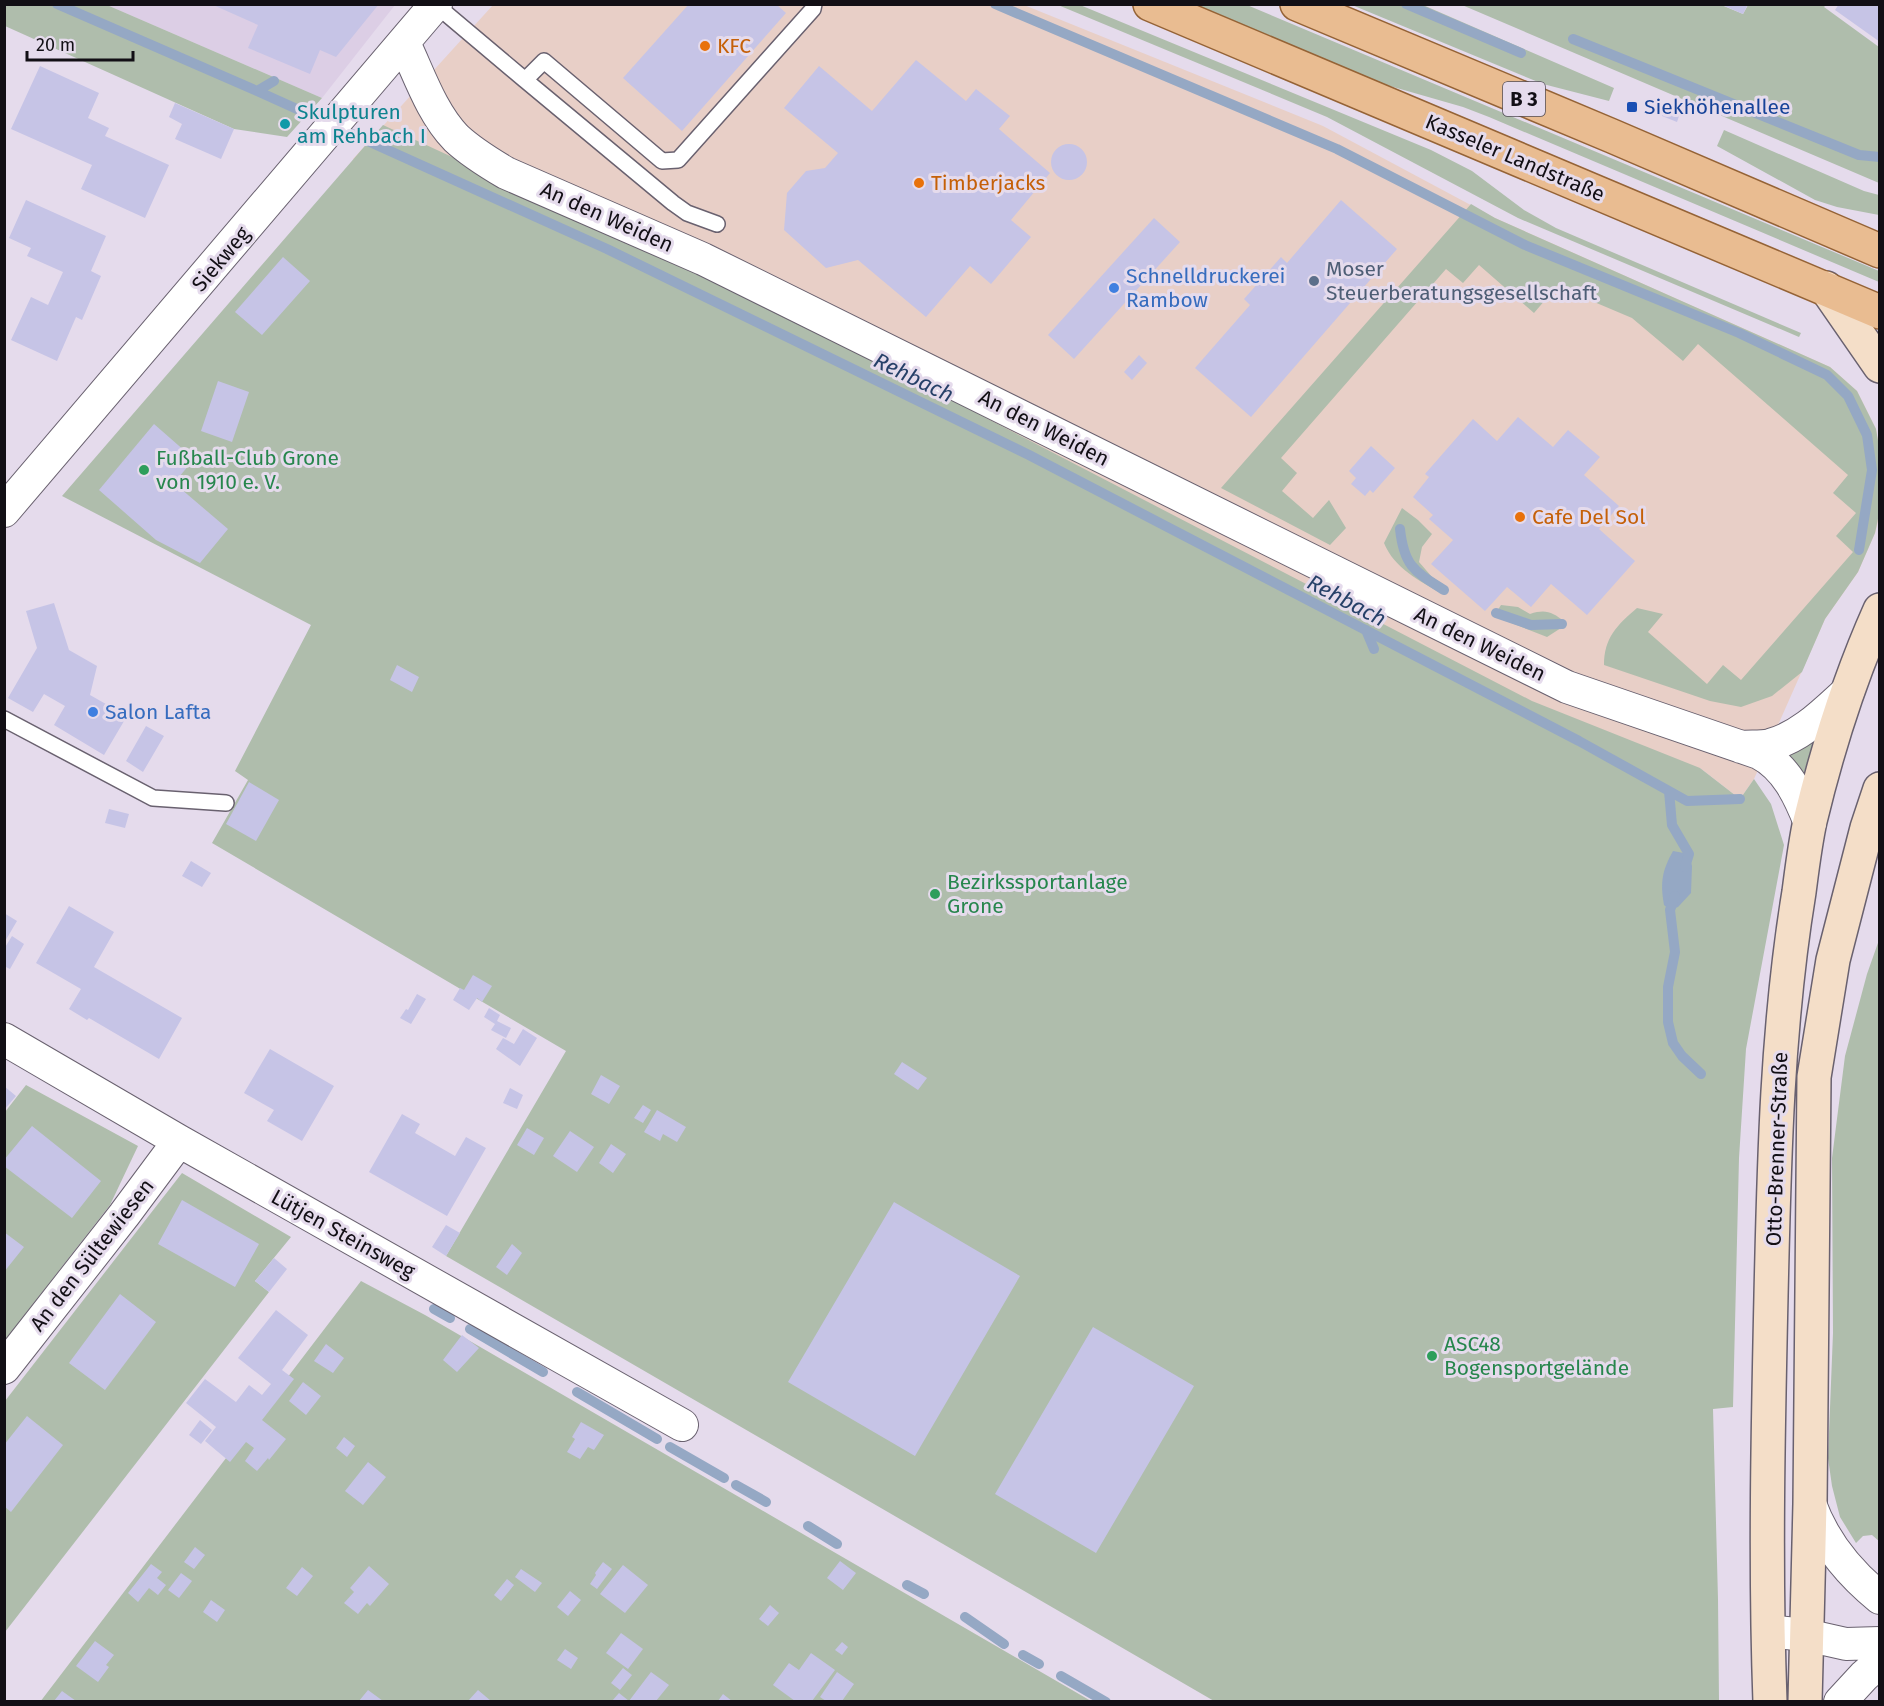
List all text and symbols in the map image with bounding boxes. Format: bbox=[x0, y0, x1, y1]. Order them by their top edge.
scale bar bbox=[27, 24, 134, 62]
place label: KFC bbox=[717, 33, 751, 59]
text: 20 m bbox=[36, 34, 75, 56]
marker: KFC bbox=[698, 39, 712, 53]
road number: B 3 bbox=[1503, 82, 1545, 116]
place label: Siekhöhenallee bbox=[1644, 94, 1791, 120]
place label: Skulpturen am Rehbach I bbox=[297, 99, 426, 149]
marker: Siekhöhenallee bbox=[1625, 100, 1639, 114]
street label: Kasseler Landstraße bbox=[1422, 109, 1608, 207]
marker: Skulpturen am Rehbach I bbox=[278, 117, 292, 131]
place label: Timberjacks bbox=[931, 170, 1046, 196]
street label: An den Weiden bbox=[537, 176, 677, 258]
marker: Timberjacks bbox=[912, 176, 926, 190]
street label: Siekweg bbox=[186, 221, 256, 297]
place label: Moser Steuerberatungsgesellschaft bbox=[1326, 256, 1598, 306]
place label: Schnelldruckerei Rambow bbox=[1126, 263, 1286, 313]
marker: Moser Steuerberatungsgesellschaft bbox=[1307, 274, 1321, 288]
marker: Schnelldruckerei Rambow bbox=[1107, 281, 1121, 295]
water label: Rehbach bbox=[869, 347, 958, 408]
street label: An den Weiden bbox=[975, 384, 1113, 472]
place label: Fußball-Club Grone von 1910 e. V. bbox=[156, 445, 339, 495]
marker: Fußball-Club Grone von 1910 e. V. bbox=[137, 463, 151, 477]
place label: Cafe Del Sol bbox=[1532, 504, 1645, 530]
marker: Cafe Del Sol bbox=[1513, 510, 1527, 524]
water label: Rehbach bbox=[1303, 568, 1391, 632]
street label: An den Weiden bbox=[1410, 601, 1550, 687]
place label: Salon Lafta bbox=[105, 699, 211, 725]
marker: Salon Lafta bbox=[86, 705, 100, 719]
place label: Bezirkssportanlage Grone bbox=[947, 869, 1128, 919]
marker: Bezirkssportanlage Grone bbox=[928, 887, 942, 901]
street label: Otto-Brenner-Straße bbox=[1761, 1051, 1793, 1247]
street label: An den Sültewiesen bbox=[24, 1174, 160, 1336]
street label: Lütjen Steinsweg bbox=[266, 1184, 420, 1284]
place label: ASC48 Bogensportgelände bbox=[1444, 1331, 1629, 1381]
marker: ASC48 Bogensportgelände bbox=[1425, 1349, 1439, 1363]

